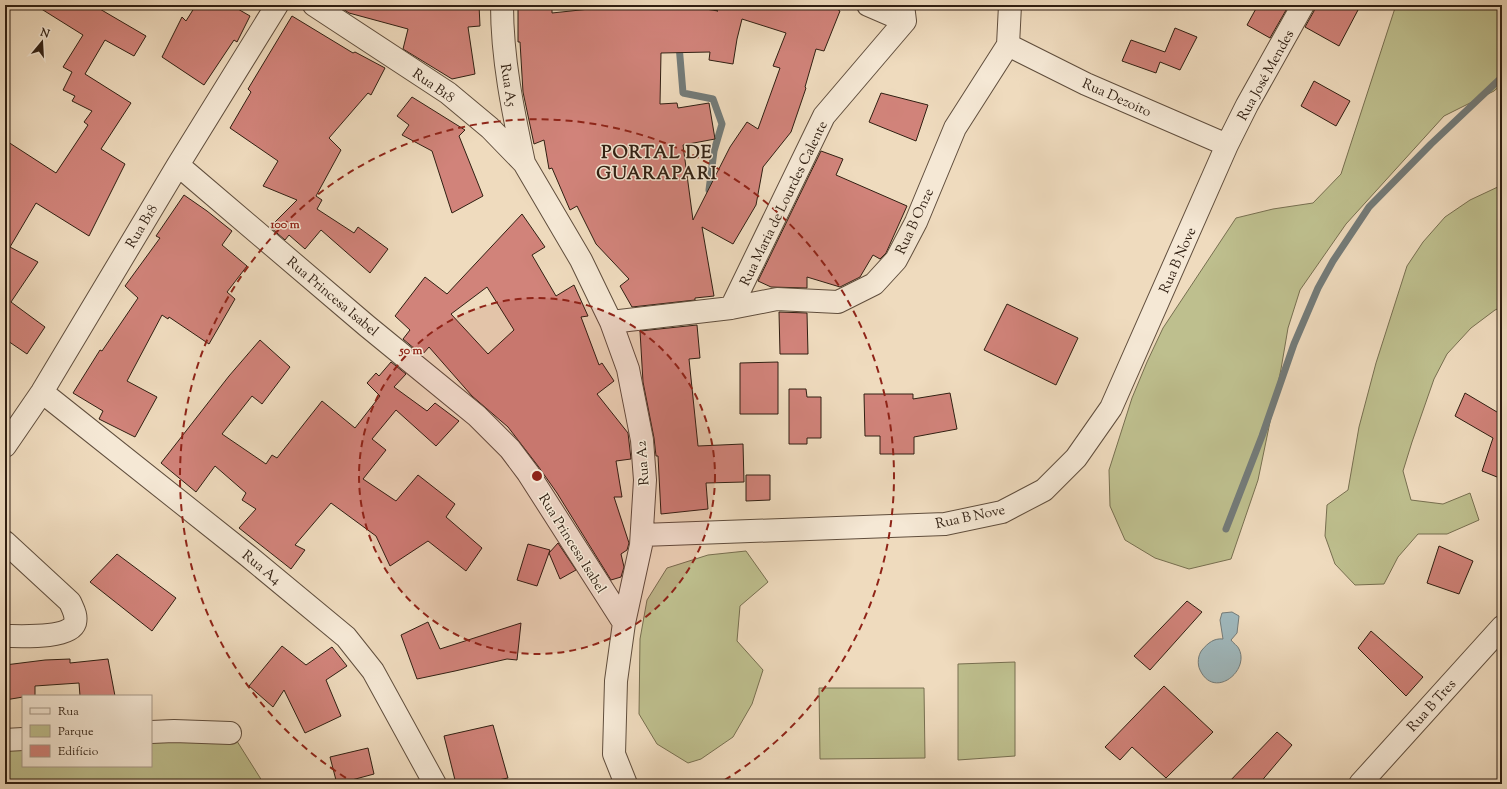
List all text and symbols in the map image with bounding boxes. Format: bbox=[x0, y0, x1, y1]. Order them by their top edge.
north arrow bbox=[22, 22, 62, 62]
text: N bbox=[37, 24, 52, 42]
street label: Rua José Mendes bbox=[1234, 27, 1300, 125]
street label: Rua A5 bbox=[494, 62, 520, 108]
street label: Rua B18 bbox=[408, 65, 458, 109]
street label: Rua Dezoito bbox=[1078, 75, 1154, 123]
street label: Rua Maria de Lourdes Calente bbox=[736, 118, 834, 290]
district label: PORTAL DE GUARAPARI bbox=[596, 141, 718, 188]
street label: Rua B Onze bbox=[892, 185, 940, 258]
street label: Rua B18 bbox=[122, 201, 164, 253]
text: 100 m bbox=[269, 216, 300, 234]
street label: Rua B Nove bbox=[1155, 224, 1202, 297]
street label: Rua Princesa Isabel bbox=[281, 253, 382, 342]
text: 50 m bbox=[399, 342, 423, 360]
street label: Rua A2 bbox=[632, 439, 656, 486]
centre of rings bbox=[530, 469, 544, 483]
street label: Rua Princesa Isabel bbox=[533, 490, 610, 598]
street label: Rua B Nove bbox=[934, 501, 1007, 535]
street label: Rua A4 bbox=[237, 546, 285, 591]
street label: Rua B Tres bbox=[1403, 676, 1462, 737]
legend bbox=[22, 695, 152, 767]
text: Rua bbox=[58, 703, 79, 721]
text: Parque bbox=[58, 723, 94, 741]
text: Edifício bbox=[58, 743, 99, 761]

